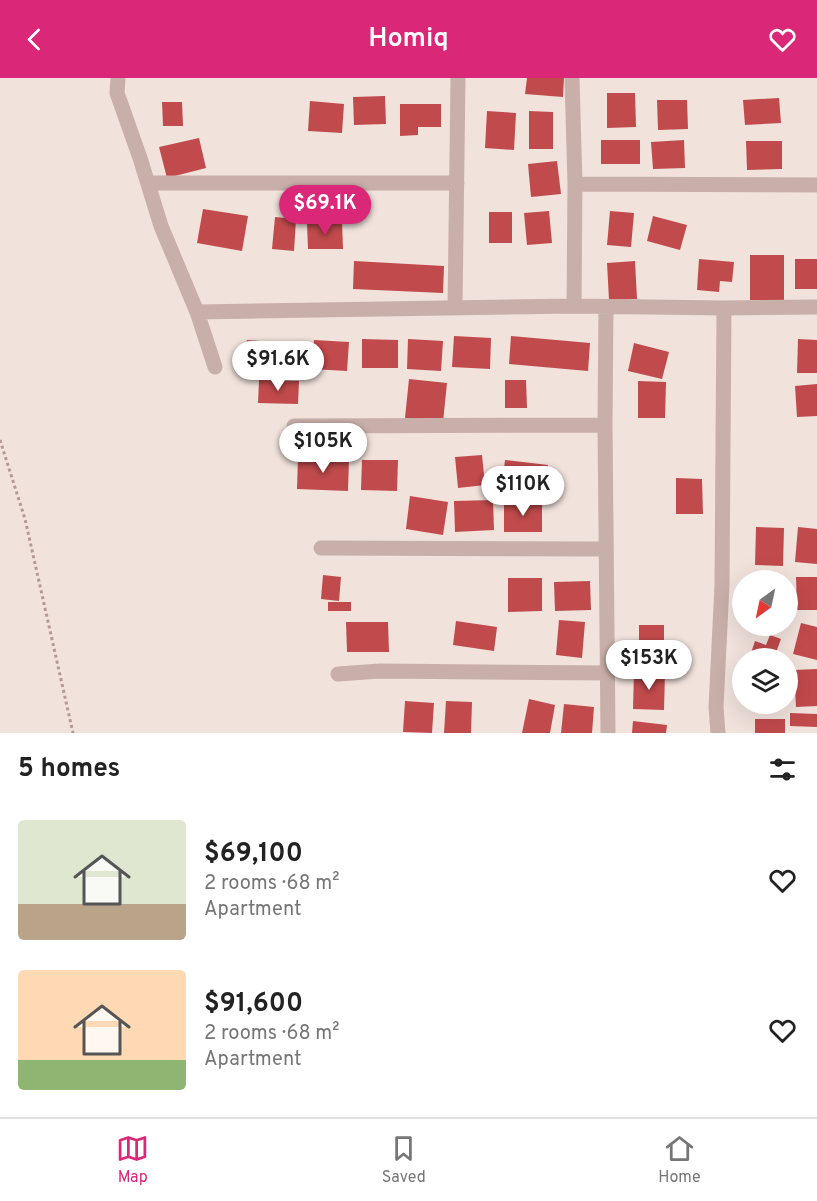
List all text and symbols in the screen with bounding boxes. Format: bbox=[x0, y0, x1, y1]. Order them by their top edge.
text: Homiq bbox=[368, 22, 449, 56]
icon: back bbox=[18, 23, 51, 56]
icon: heart bbox=[766, 23, 799, 56]
pin: $69.1K bbox=[276, 185, 374, 236]
text: $69.1K bbox=[293, 191, 357, 217]
pin: $91.6K bbox=[229, 341, 327, 392]
text: $91.6K bbox=[246, 347, 310, 373]
pin: $105K bbox=[281, 423, 365, 474]
text: $105K bbox=[293, 429, 353, 455]
pin: $110K bbox=[481, 466, 565, 517]
text: $110K bbox=[495, 472, 551, 498]
north arrow bbox=[732, 570, 798, 636]
map controls bbox=[732, 570, 798, 714]
pin: $153K bbox=[607, 640, 691, 691]
text: $153K bbox=[620, 646, 678, 672]
button: layers bbox=[732, 648, 798, 714]
text: 5 homes bbox=[18, 753, 120, 786]
icon: filters bbox=[766, 753, 799, 786]
text: $69,100 bbox=[204, 838, 303, 871]
icon: home bbox=[66, 844, 138, 916]
icon: heart bbox=[766, 864, 799, 897]
text: 2 rooms · 68 m² bbox=[204, 871, 340, 897]
text: Apartment bbox=[204, 897, 302, 923]
text: $91,600 bbox=[204, 988, 303, 1021]
icon: home bbox=[66, 994, 138, 1066]
icon: heart bbox=[766, 1014, 799, 1047]
text: 2 rooms · 68 m² bbox=[204, 1021, 340, 1047]
text: Apartment bbox=[204, 1047, 302, 1073]
tab: Map bbox=[116, 1132, 149, 1188]
tab: Saved bbox=[382, 1132, 426, 1188]
tab: Home bbox=[658, 1132, 701, 1188]

